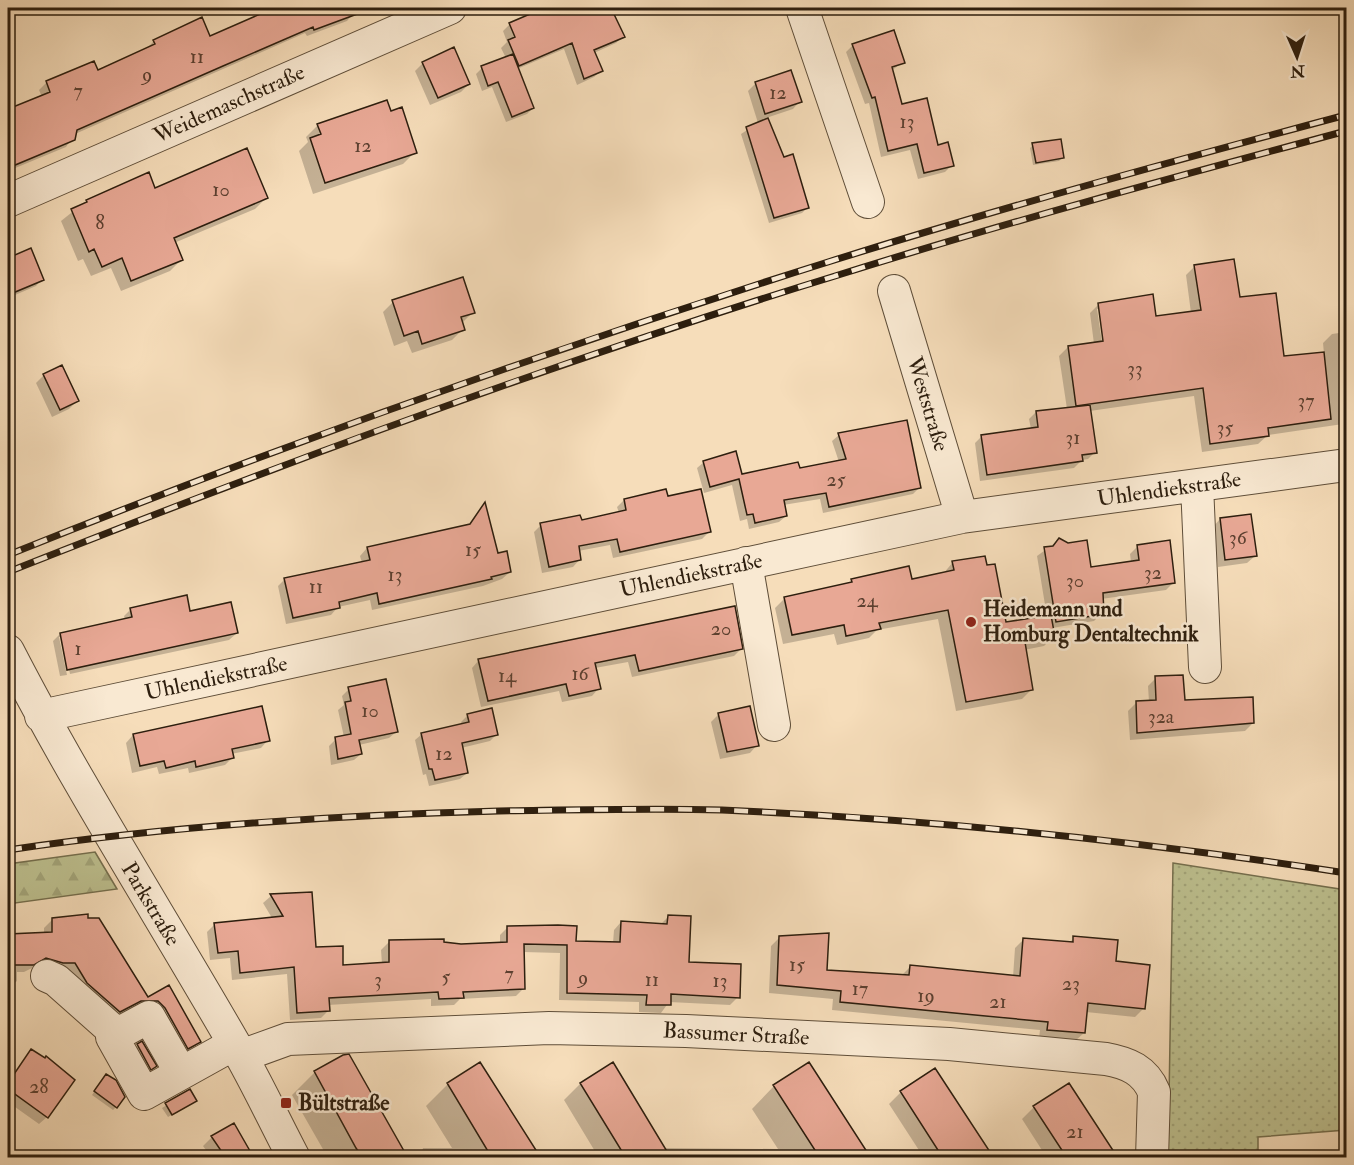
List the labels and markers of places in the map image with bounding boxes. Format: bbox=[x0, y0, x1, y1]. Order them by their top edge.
place label: Heidemann und Homburg Dentaltechnik bbox=[983, 595, 1199, 649]
marker: Heidemann und Homburg Dentaltechnik bbox=[964, 615, 978, 629]
place label: Bültstraße bbox=[298, 1089, 390, 1117]
marker: Bültstraße bbox=[279, 1096, 293, 1110]

